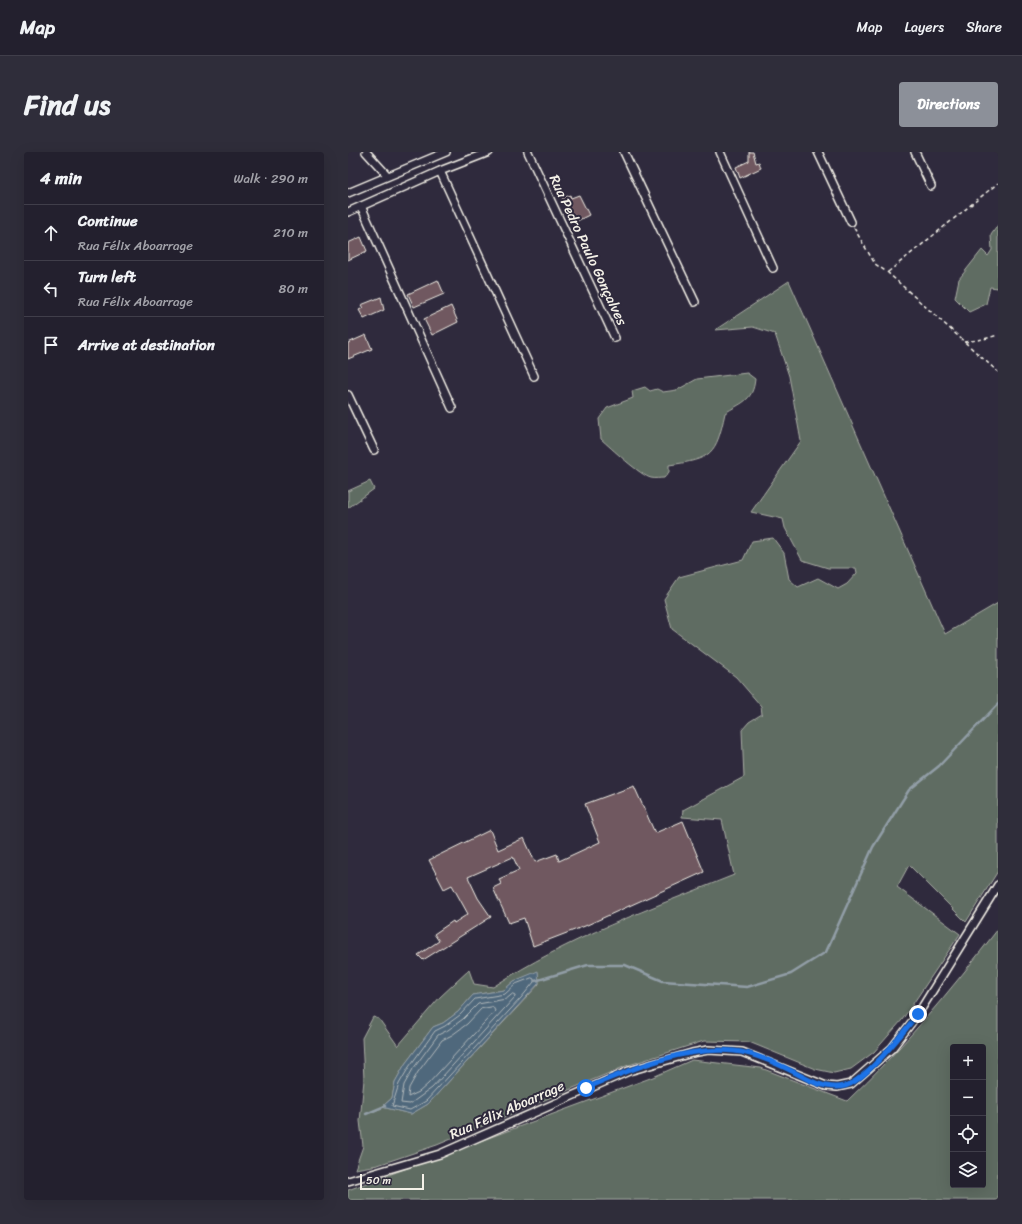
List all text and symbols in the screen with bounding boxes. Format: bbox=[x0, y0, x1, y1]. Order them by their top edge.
text: Map bbox=[20, 11, 55, 44]
text: Map bbox=[857, 15, 882, 40]
text: Layers bbox=[904, 15, 944, 40]
text: Share bbox=[966, 15, 1002, 40]
text: Find us bbox=[24, 80, 111, 129]
button: Directions bbox=[899, 82, 998, 127]
text: 4 min bbox=[40, 163, 82, 193]
text: Walk · 290 m bbox=[234, 167, 308, 190]
street label: Rua Pedro Paulo Gonçalves bbox=[542, 170, 634, 330]
text: Continue bbox=[78, 208, 138, 234]
text: 210 m bbox=[273, 221, 308, 244]
icon: ahead bbox=[40, 222, 62, 244]
text: Rua Félix Aboarrage bbox=[78, 234, 193, 257]
text: Turn left bbox=[78, 264, 136, 290]
text: 80 m bbox=[279, 277, 308, 300]
icon: left bbox=[40, 278, 62, 300]
text: Rua Félix Aboarrage bbox=[78, 290, 193, 313]
text: Arrive at destination bbox=[78, 332, 215, 358]
icon: arrive bbox=[40, 334, 62, 356]
route end bbox=[909, 1005, 927, 1023]
map controls bbox=[950, 1044, 986, 1188]
button: + bbox=[950, 1044, 986, 1080]
street label: Rua Félix Aboarrage bbox=[445, 1073, 569, 1147]
route start bbox=[577, 1079, 595, 1097]
button: − bbox=[950, 1080, 986, 1116]
button: locate bbox=[950, 1116, 986, 1152]
button: layers bbox=[950, 1152, 986, 1188]
text: 50 m bbox=[366, 1171, 391, 1190]
scale bar bbox=[360, 1172, 424, 1191]

